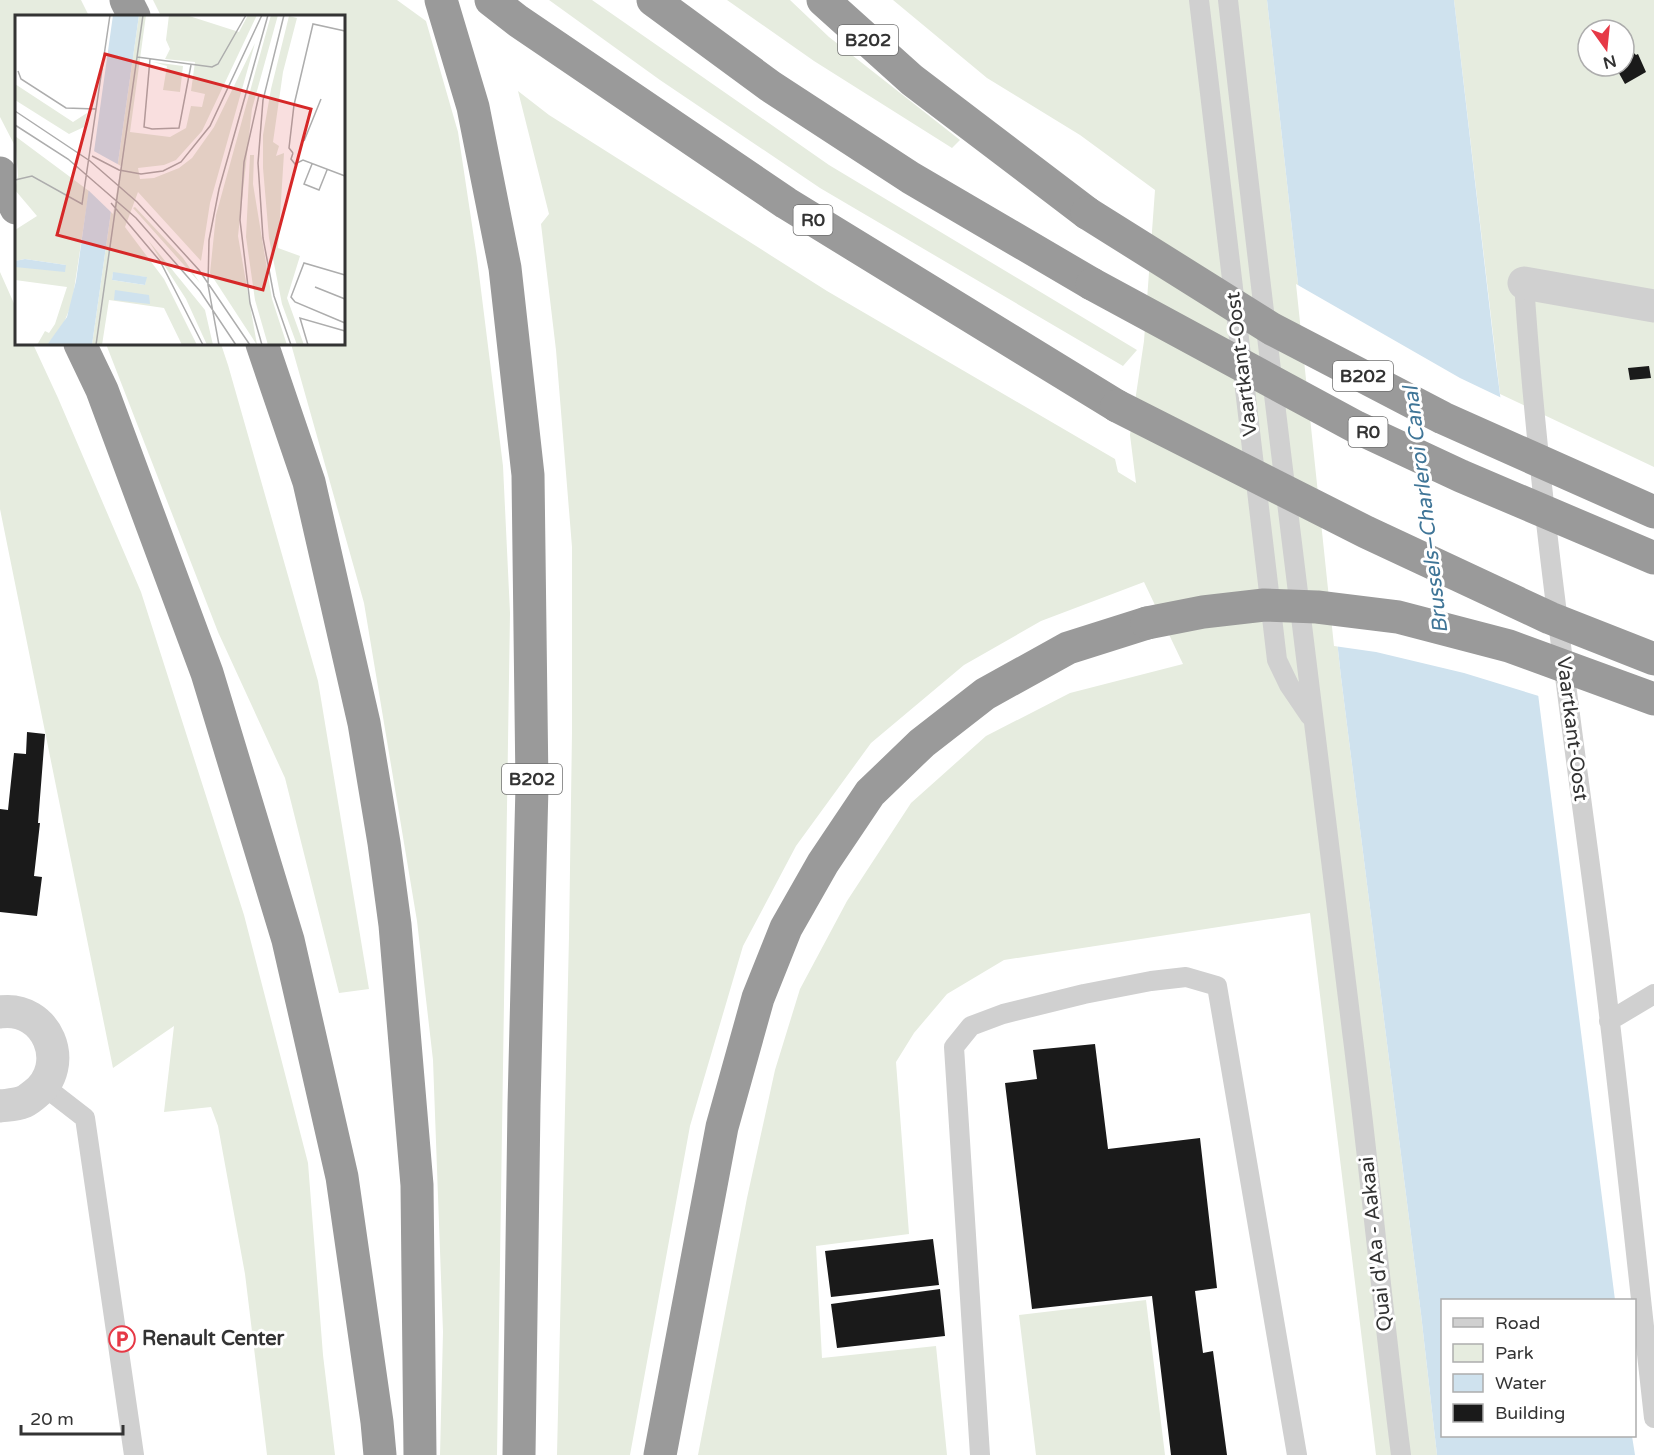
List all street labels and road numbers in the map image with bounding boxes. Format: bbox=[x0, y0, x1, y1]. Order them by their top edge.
road number: B202 bbox=[838, 25, 898, 55]
road number: R0 bbox=[794, 205, 832, 235]
street label: Vaartkant-Oost bbox=[1221, 290, 1263, 438]
road number: B202 bbox=[1333, 361, 1393, 391]
road number: R0 bbox=[1348, 417, 1388, 447]
street label: Vaartkant-Oost bbox=[1551, 655, 1593, 803]
road number: B202 bbox=[502, 764, 562, 794]
street label: Quai d'Aa - Aakaai bbox=[1355, 1155, 1397, 1333]

